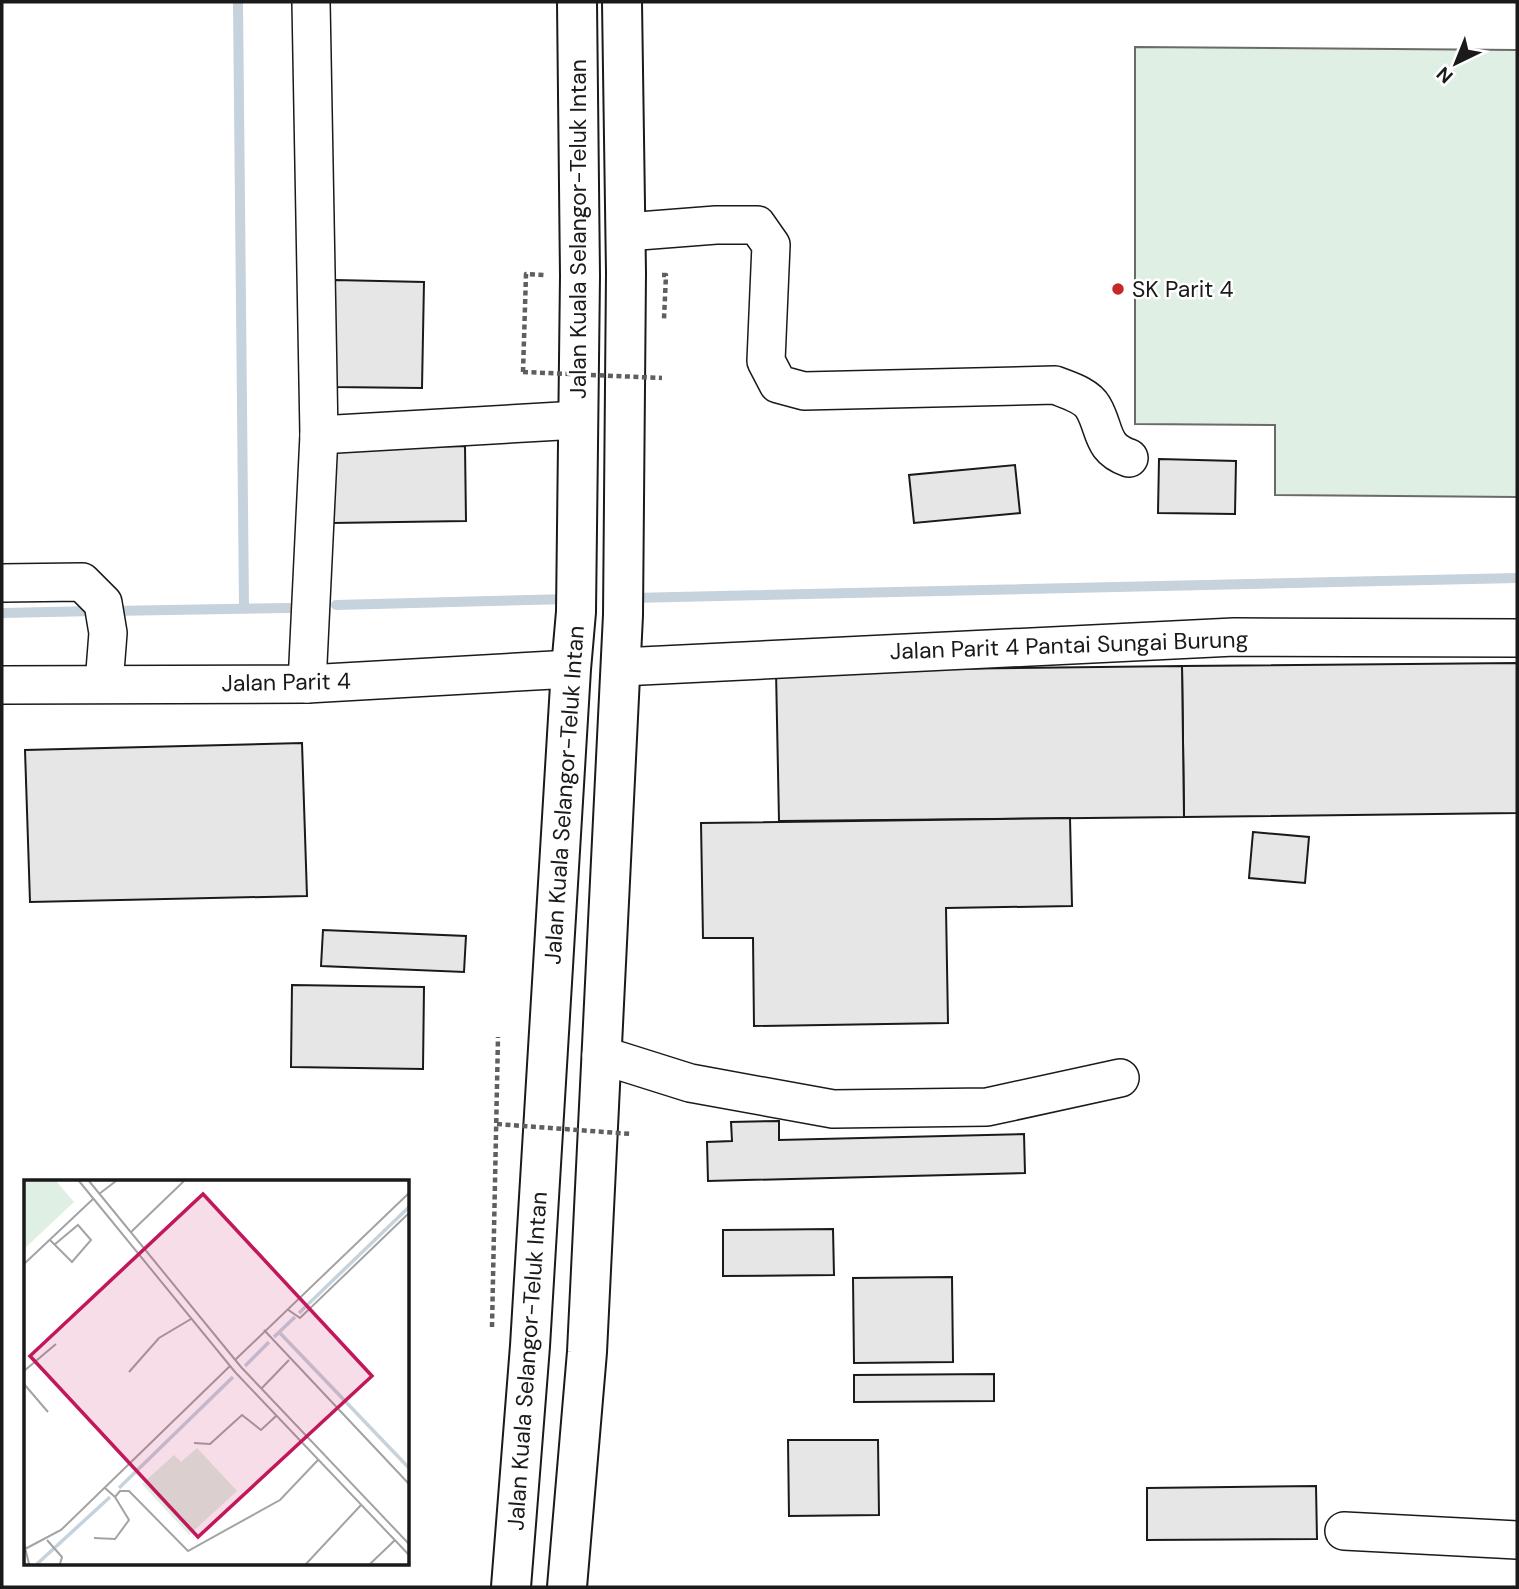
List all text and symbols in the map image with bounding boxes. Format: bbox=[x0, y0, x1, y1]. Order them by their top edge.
north arrow bbox=[1421, 28, 1491, 98]
street label: Jalan Kuala Selangor-Teluk Intan bbox=[563, 59, 593, 399]
text: N bbox=[1431, 61, 1458, 89]
place label: SK Parit 4 bbox=[1132, 274, 1233, 304]
marker: SK Parit 4 bbox=[1110, 281, 1126, 297]
street label: Jalan Kuala Selangor-Teluk Intan bbox=[537, 624, 591, 966]
street label: Jalan Parit 4 Pantai Sungai Burung bbox=[889, 624, 1249, 666]
street label: Jalan Parit 4 bbox=[221, 666, 351, 698]
inset map bbox=[24, 1180, 410, 1564]
street label: Jalan Kuala Selangor-Teluk Intan bbox=[500, 1190, 554, 1532]

